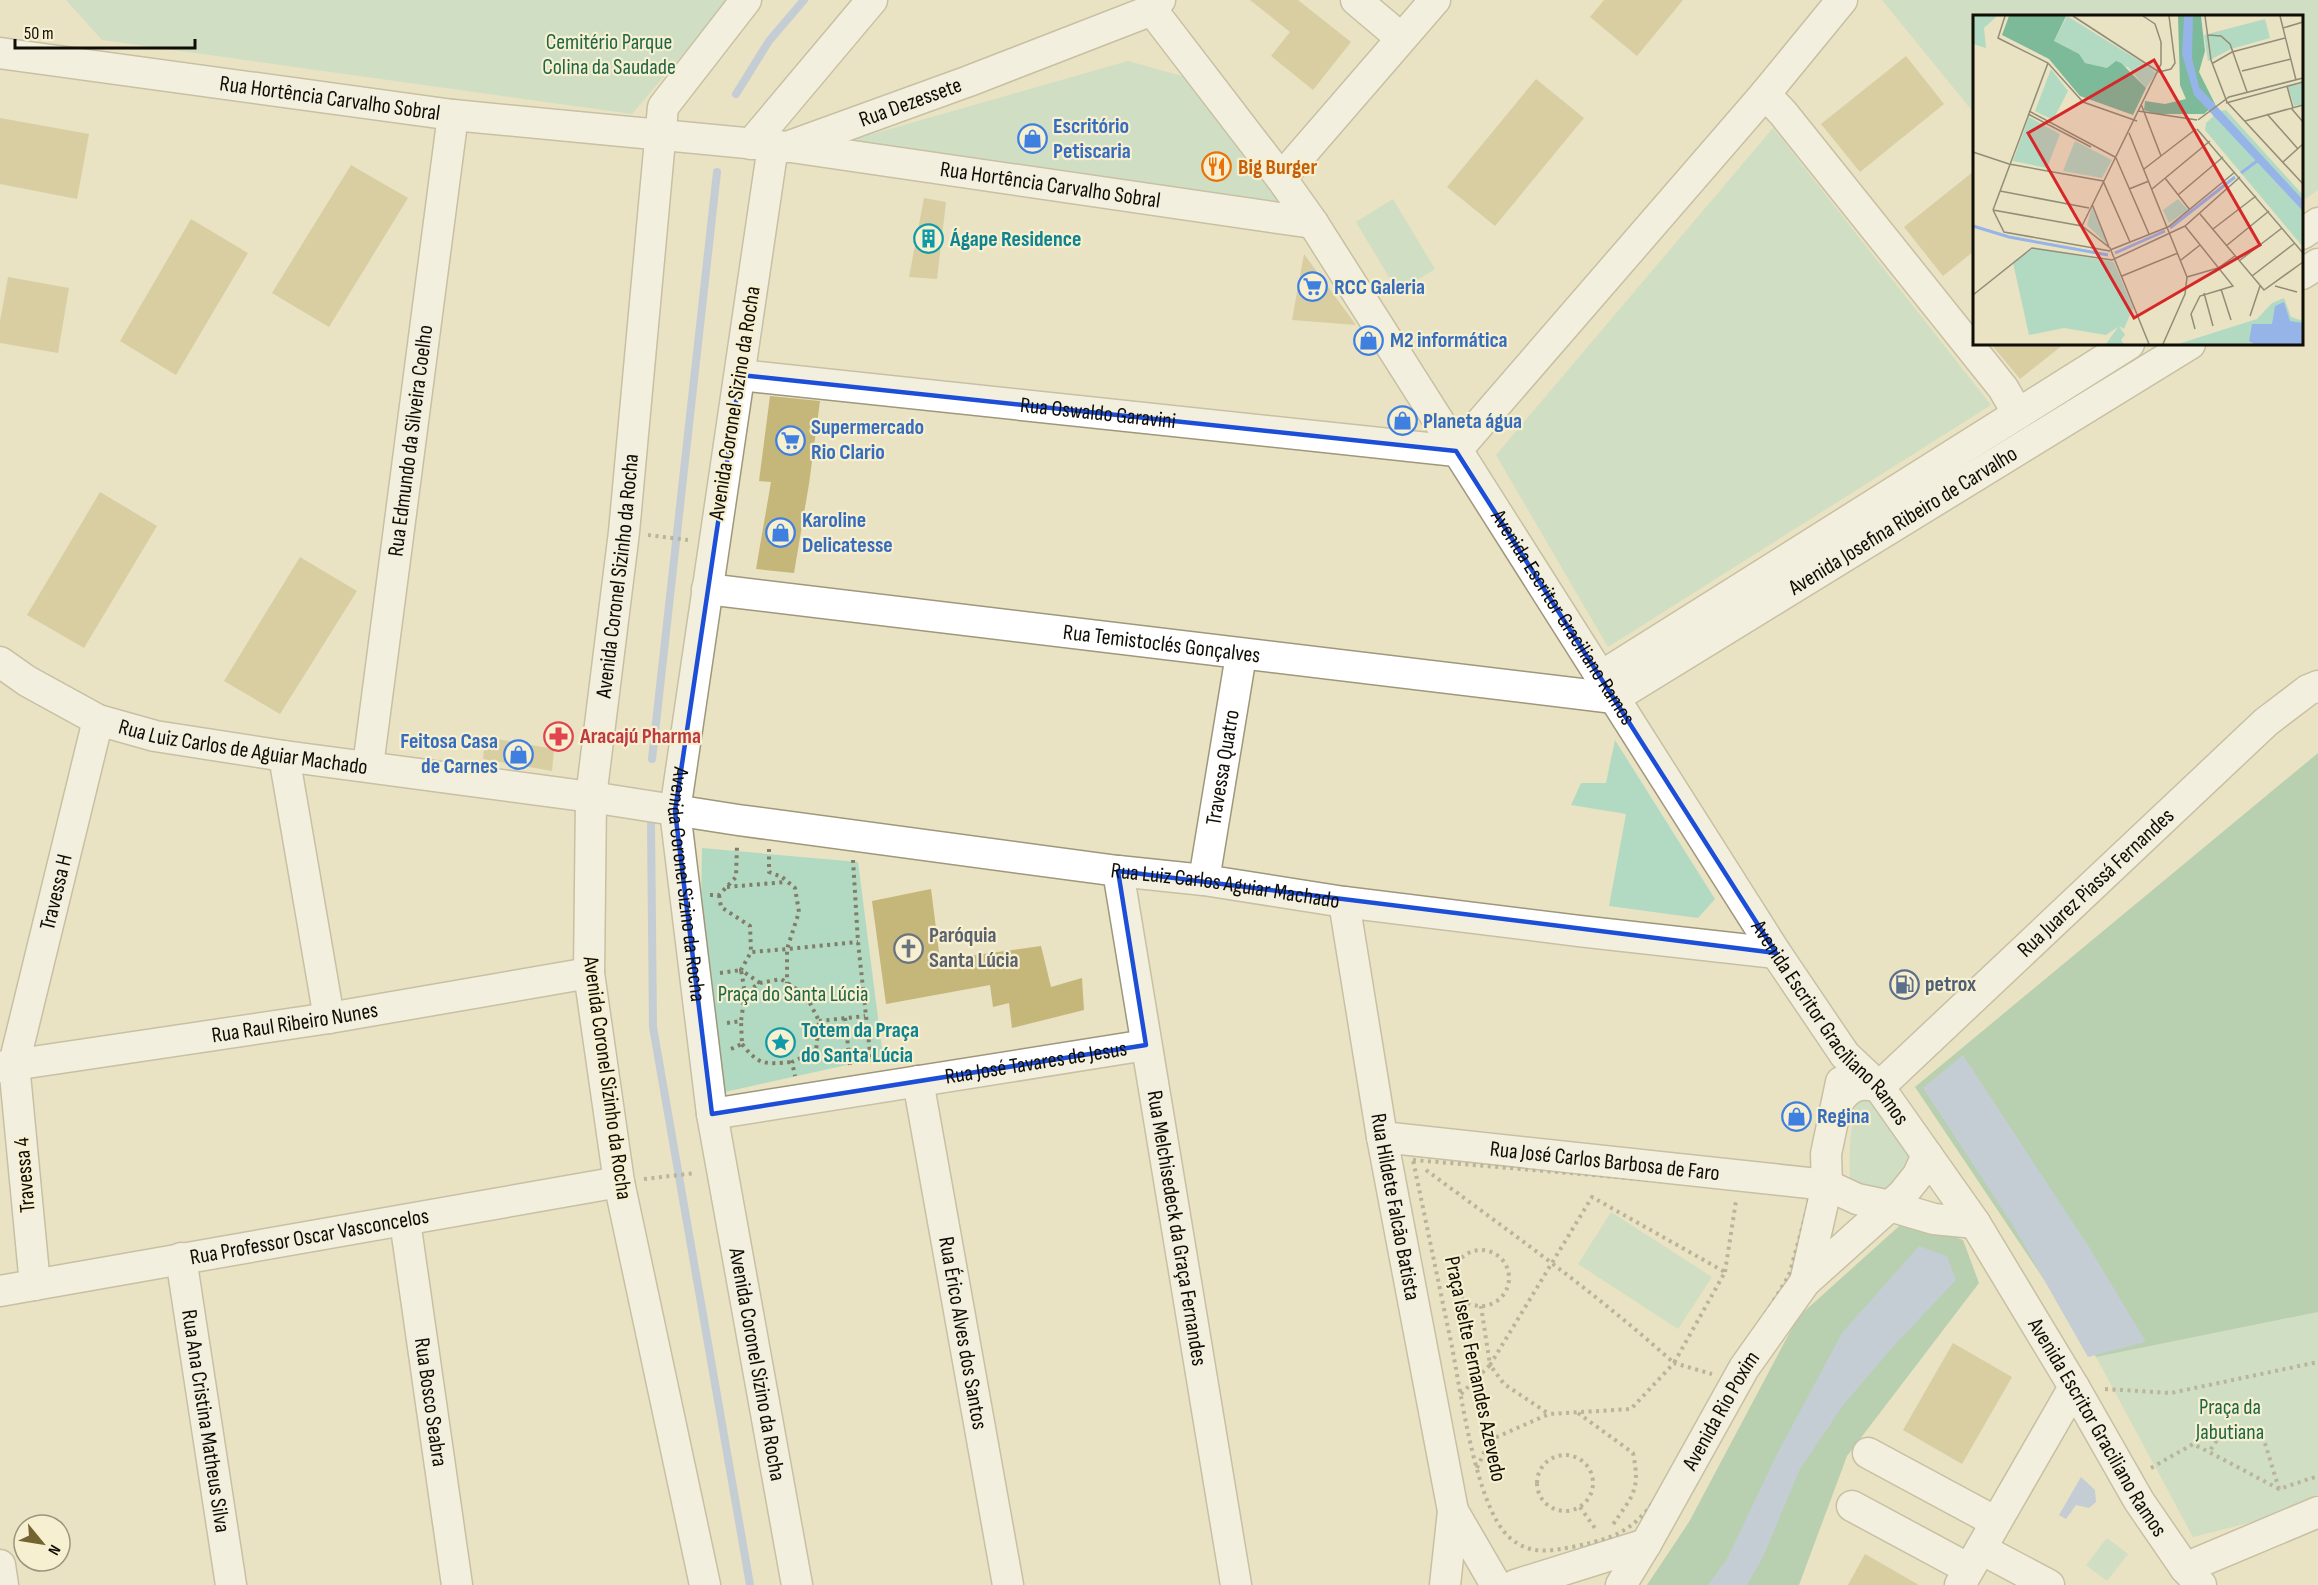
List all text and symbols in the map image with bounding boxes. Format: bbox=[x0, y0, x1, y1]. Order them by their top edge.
scale bar bbox=[15, 12, 195, 50]
inset map bbox=[1973, 15, 2303, 345]
text: 50 m bbox=[24, 23, 54, 44]
park label: Cemitério Parque Colina da Saudade bbox=[542, 29, 676, 81]
street label: Rua Hortência Carvalho Sobral bbox=[218, 70, 442, 127]
street label: Rua Dezessete bbox=[855, 71, 965, 133]
place label: Escritório Petiscaria bbox=[1053, 113, 1131, 165]
shop icon: Escritório Petiscaria bbox=[1016, 123, 1048, 155]
restaurant icon: Big Burger bbox=[1201, 151, 1233, 183]
place label: Big Burger bbox=[1238, 154, 1318, 181]
street label: Rua Hortência Carvalho Sobral bbox=[938, 155, 1162, 214]
building icon: Ágape Residence bbox=[913, 223, 945, 255]
place label: Ágape Residence bbox=[949, 226, 1081, 253]
supermarket icon: RCC Galeria bbox=[1297, 271, 1329, 303]
place label: RCC Galeria bbox=[1334, 274, 1425, 301]
street label: Avenida Coronel Sizino da Rocha bbox=[703, 284, 767, 523]
street label: Rua Edmundo da Silveira Coelho bbox=[382, 323, 439, 558]
shop icon: M2 informática bbox=[1353, 324, 1385, 356]
place label: M2 informática bbox=[1390, 327, 1508, 354]
street label: Rua Oswaldo Garavini bbox=[1019, 391, 1177, 435]
shop icon: Planeta água bbox=[1386, 405, 1418, 437]
place label: Planeta água bbox=[1423, 408, 1522, 435]
place label: Supermercado Rio Clario bbox=[811, 414, 924, 466]
supermarket icon: Supermercado Rio Clario bbox=[774, 424, 806, 456]
street label: Avenida Josefina Ribeiro de Carvalho bbox=[1783, 440, 2022, 602]
street label: Avenida Coronel Sizinho da Rocha bbox=[590, 453, 645, 700]
street label: Avenida Escritor Graciliano Ramos bbox=[1484, 504, 1641, 730]
place label: Karoline Delicatesse bbox=[802, 507, 893, 559]
shop icon: Karoline Delicatesse bbox=[765, 517, 797, 549]
street label: Rua Temistoclés Gonçalves bbox=[1062, 618, 1262, 669]
street label: Travessa Quatro bbox=[1200, 708, 1245, 827]
street label: Rua Luiz Carlos de Aguiar Machado bbox=[115, 713, 369, 781]
pharmacy icon: Aracajú Pharma bbox=[543, 720, 575, 752]
place label: Aracajú Pharma bbox=[579, 723, 701, 750]
place label: Feitosa Casa de Carnes bbox=[400, 728, 498, 780]
shop icon: Feitosa Casa de Carnes bbox=[503, 738, 535, 770]
street label: Avenida Coronel Sizino da Rocha bbox=[661, 764, 712, 1003]
street label: Rua Juarez Piassá Fernandes bbox=[2012, 802, 2180, 963]
street label: Travessa H bbox=[34, 851, 78, 933]
street label: Rua Luiz Carlos Aguiar Machado bbox=[1109, 857, 1342, 915]
street label: Avenida Escritor Graciliano Ramos bbox=[1745, 914, 1915, 1130]
place label: Paróquia Santa Lúcia bbox=[929, 922, 1019, 974]
church icon: Paróquia Santa Lúcia bbox=[892, 932, 924, 964]
street label: Avenida Coronel Sizinho da Rocha bbox=[576, 954, 637, 1201]
fuel station icon: petrox bbox=[1888, 968, 1920, 1000]
place label: petrox bbox=[1925, 971, 1976, 998]
park label: Praça do Santa Lúcia bbox=[718, 981, 868, 1008]
street label: Rua Raul Ribeiro Nunes bbox=[210, 996, 380, 1049]
place label: Totem da Praça do Santa Lúcia bbox=[801, 1017, 919, 1069]
place icon: Totem da Praça do Santa Lúcia bbox=[764, 1027, 796, 1059]
street label: Rua José Tavares de Jesus bbox=[943, 1035, 1129, 1090]
street label: Rua Melchisedeck da Graça Fernandes bbox=[1141, 1088, 1213, 1368]
shop icon: Regina bbox=[1780, 1100, 1812, 1132]
place label: Regina bbox=[1817, 1103, 1869, 1130]
street label: Rua Hildete Falcão Batista bbox=[1365, 1111, 1426, 1303]
street label: Rua José Carlos Barbosa de Faro bbox=[1488, 1135, 1721, 1187]
street label: Travessa 4 bbox=[8, 1136, 42, 1214]
street label: Rua Professor Oscar Vasconcelos bbox=[188, 1202, 431, 1271]
street label: Rua Érico Alves dos Santos bbox=[933, 1234, 993, 1432]
street label: Avenida Coronel Sizino da Rocha bbox=[723, 1245, 791, 1483]
street label: Praça Iselte Fernandes Azevedo bbox=[1438, 1254, 1512, 1484]
street label: Rua Ana Cristina Matheus Silva bbox=[176, 1308, 236, 1534]
street label: Avenida Escritor Graciliano Ramos bbox=[2021, 1312, 2173, 1542]
street label: Rua Bosco Seabra bbox=[408, 1336, 453, 1468]
street label: Avenida Rio Poxim bbox=[1676, 1346, 1765, 1476]
park label: Praça da Jabutiana bbox=[2195, 1394, 2264, 1446]
north arrow bbox=[12, 1513, 72, 1573]
text: N bbox=[43, 1541, 64, 1558]

